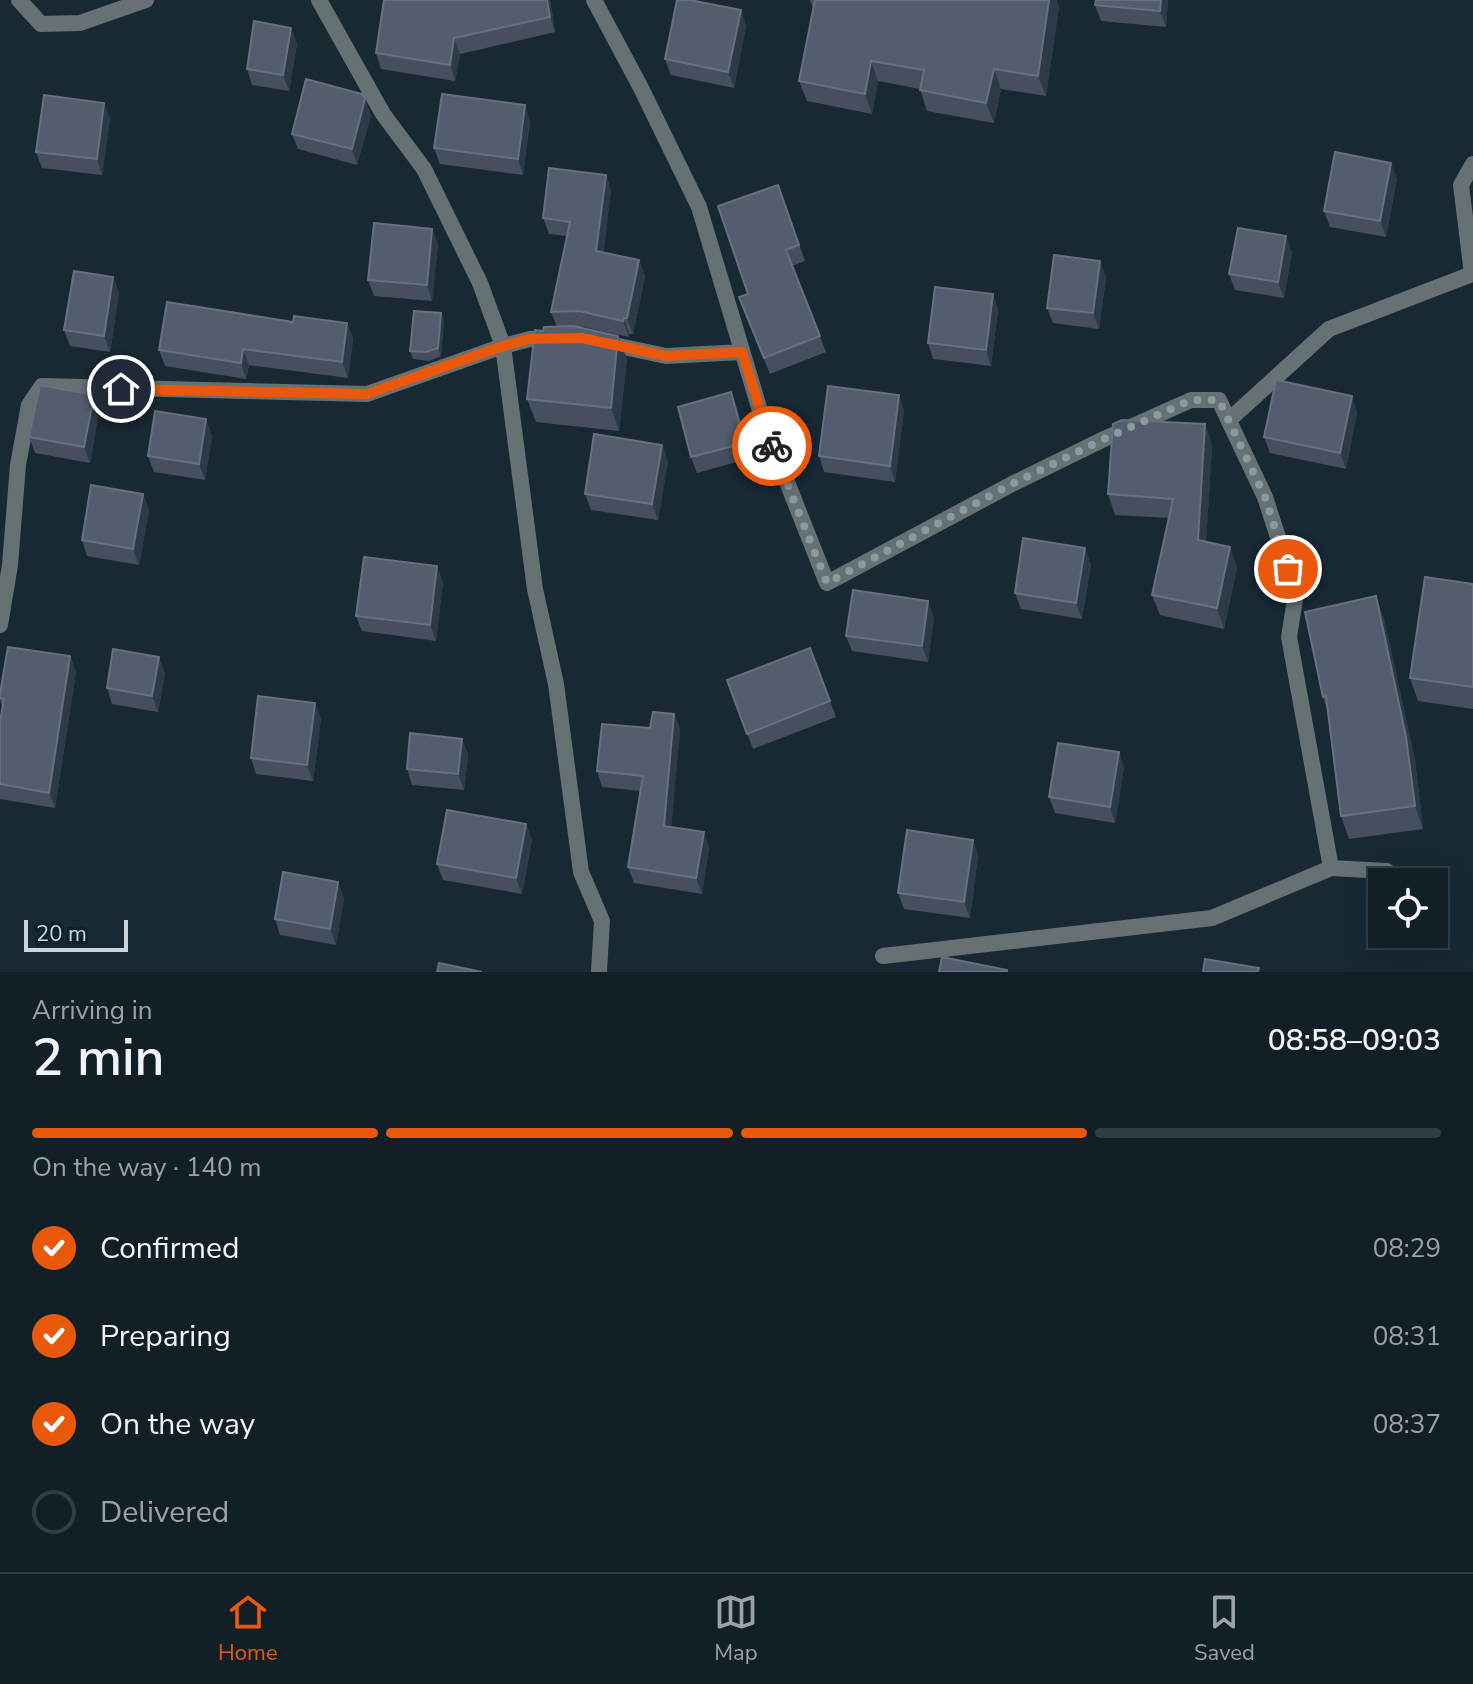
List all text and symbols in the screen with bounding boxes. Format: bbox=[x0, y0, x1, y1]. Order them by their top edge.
pin bbox=[87, 355, 155, 423]
icon: home bbox=[99, 367, 143, 411]
courier bbox=[732, 406, 812, 486]
icon: bike bbox=[750, 424, 794, 468]
pin bbox=[1254, 535, 1322, 603]
icon: bag bbox=[1266, 547, 1310, 591]
map controls bbox=[1368, 868, 1448, 948]
button: locate bbox=[1368, 868, 1448, 948]
scale bar bbox=[24, 916, 128, 952]
text: 20 m bbox=[36, 919, 87, 949]
text: Arriving in bbox=[32, 993, 153, 1028]
text: 08:58–09:03 bbox=[1268, 1020, 1441, 1061]
text: 2 min bbox=[32, 1022, 165, 1093]
text: On the way · 140 m bbox=[32, 1150, 261, 1185]
icon: check bbox=[32, 1226, 76, 1270]
text: Confirmed bbox=[100, 1228, 240, 1269]
text: 08:29 bbox=[1373, 1231, 1441, 1266]
icon: check bbox=[32, 1314, 76, 1358]
text: Preparing bbox=[100, 1316, 231, 1357]
text: 08:31 bbox=[1373, 1319, 1441, 1354]
icon: check bbox=[32, 1402, 76, 1446]
text: On the way bbox=[100, 1404, 255, 1445]
text: 08:37 bbox=[1373, 1407, 1441, 1442]
text: Delivered bbox=[100, 1492, 229, 1533]
tab: Home bbox=[218, 1590, 278, 1668]
tab: Map bbox=[714, 1590, 758, 1668]
tab: Saved bbox=[1194, 1590, 1255, 1668]

